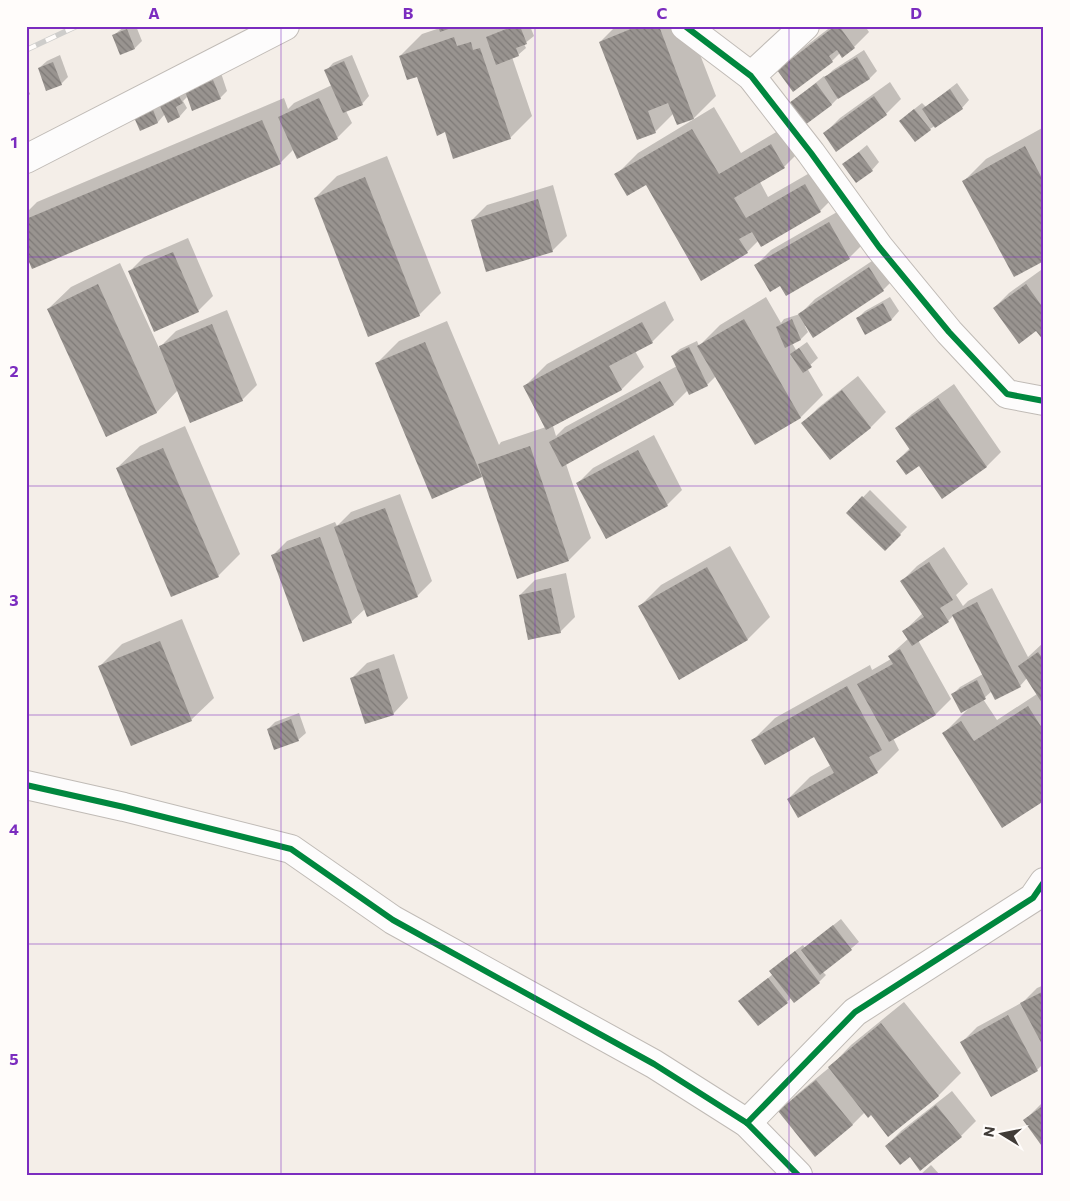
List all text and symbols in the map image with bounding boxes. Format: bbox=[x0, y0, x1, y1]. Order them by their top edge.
text: A bbox=[148, 3, 160, 22]
text: B bbox=[403, 3, 414, 22]
text: C bbox=[657, 3, 668, 22]
text: D bbox=[910, 3, 922, 22]
text: 1 bbox=[10, 132, 18, 151]
text: 2 bbox=[9, 361, 19, 380]
text: 3 bbox=[9, 590, 19, 609]
text: 4 bbox=[9, 819, 19, 838]
text: 5 bbox=[9, 1049, 19, 1068]
north arrow bbox=[978, 1108, 1028, 1158]
text: N bbox=[979, 1125, 998, 1138]

